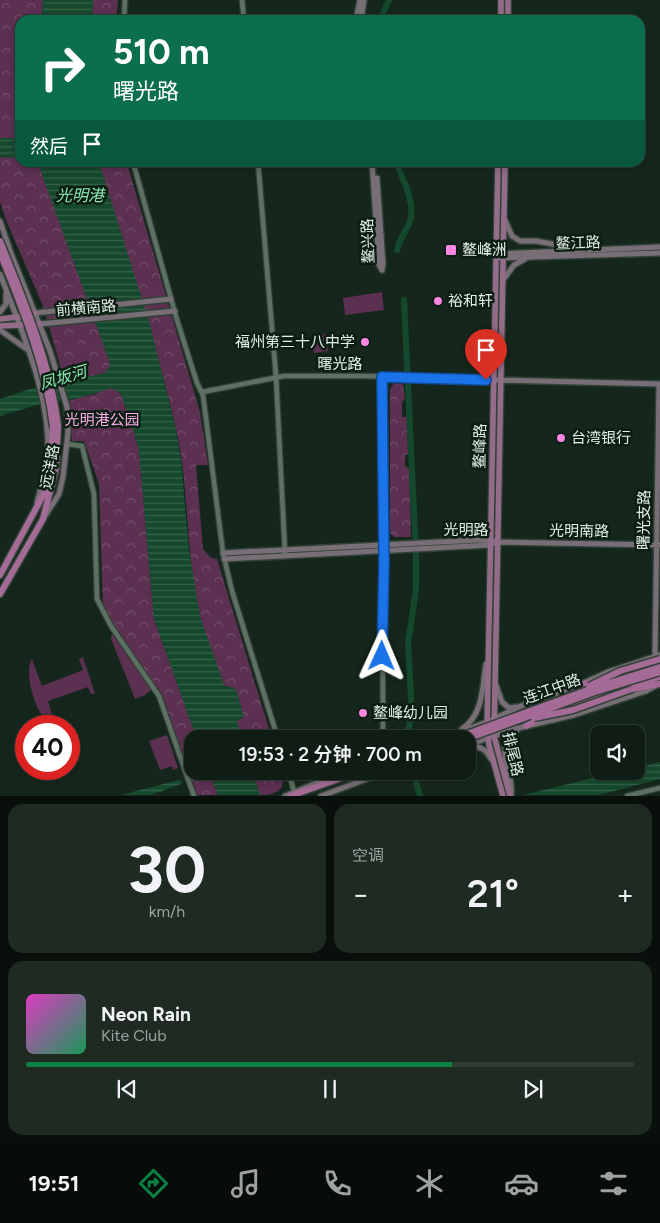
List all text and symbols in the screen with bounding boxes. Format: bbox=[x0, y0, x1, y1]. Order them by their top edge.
text: 510 m bbox=[113, 31, 210, 73]
icon: right bbox=[30, 35, 95, 100]
text: 曙光路 bbox=[113, 78, 179, 105]
icon: arrive bbox=[78, 130, 106, 158]
text: 然后 bbox=[30, 135, 68, 158]
water label: 光明港 bbox=[56, 186, 106, 205]
street label: 鳌兴路 bbox=[358, 218, 378, 264]
street label: 鳌江路 bbox=[555, 233, 601, 253]
place label: 鳌峰洲 bbox=[462, 241, 507, 259]
marker: 鳌峰洲 bbox=[444, 243, 458, 257]
place label: 裕和轩 bbox=[448, 292, 493, 310]
marker: 裕和轩 bbox=[432, 295, 444, 307]
street label: 前横南路 bbox=[55, 296, 117, 320]
pin bbox=[465, 329, 507, 380]
place label: 福州第三十八中学 bbox=[235, 333, 355, 351]
marker: 福州第三十八中学 bbox=[359, 336, 371, 348]
icon: arrive bbox=[472, 336, 500, 364]
street label: 曙光路 bbox=[317, 355, 363, 373]
water label: 凤坂河 bbox=[37, 361, 92, 393]
park label: 光明港公园 bbox=[64, 411, 140, 429]
street label: 鳌峰路 bbox=[471, 423, 489, 469]
place label: 台湾银行 bbox=[571, 429, 631, 447]
marker: 台湾银行 bbox=[555, 432, 567, 444]
street label: 远洋路 bbox=[37, 443, 63, 491]
street label: 曙光支路 bbox=[634, 490, 654, 550]
street label: 光明路 bbox=[443, 521, 489, 539]
street label: 光明南路 bbox=[549, 521, 609, 541]
position arrow bbox=[355, 629, 407, 681]
street label: 连江中路 bbox=[521, 670, 583, 708]
place label: 鳌峰幼儿园 bbox=[373, 704, 448, 722]
marker: 鳌峰幼儿园 bbox=[357, 707, 369, 719]
speed limit sign: 40 bbox=[15, 715, 80, 780]
map controls bbox=[590, 725, 645, 780]
button: sound bbox=[590, 725, 645, 780]
street label: 排尾路 bbox=[499, 730, 527, 778]
text: 19:53 · 2 分钟 · 700 m bbox=[238, 743, 422, 766]
text: 30 bbox=[128, 830, 206, 908]
text: 空调 bbox=[352, 846, 384, 865]
text: 21° bbox=[467, 871, 519, 917]
text: − bbox=[352, 877, 369, 911]
text: + bbox=[617, 877, 634, 911]
text: km/h bbox=[149, 902, 185, 921]
text: Neon Rain bbox=[101, 1003, 191, 1026]
text: Kite Club bbox=[101, 1026, 167, 1045]
icon: previous bbox=[113, 1075, 141, 1103]
icon: pause bbox=[316, 1075, 344, 1103]
icon: next bbox=[519, 1075, 547, 1103]
icon: directions bbox=[136, 1166, 171, 1201]
icon: music bbox=[228, 1166, 263, 1201]
icon: phone bbox=[320, 1166, 355, 1201]
icon: climate bbox=[412, 1166, 447, 1201]
icon: car bbox=[504, 1166, 539, 1201]
icon: filters bbox=[596, 1166, 631, 1201]
text: 19:51 bbox=[29, 1170, 79, 1197]

